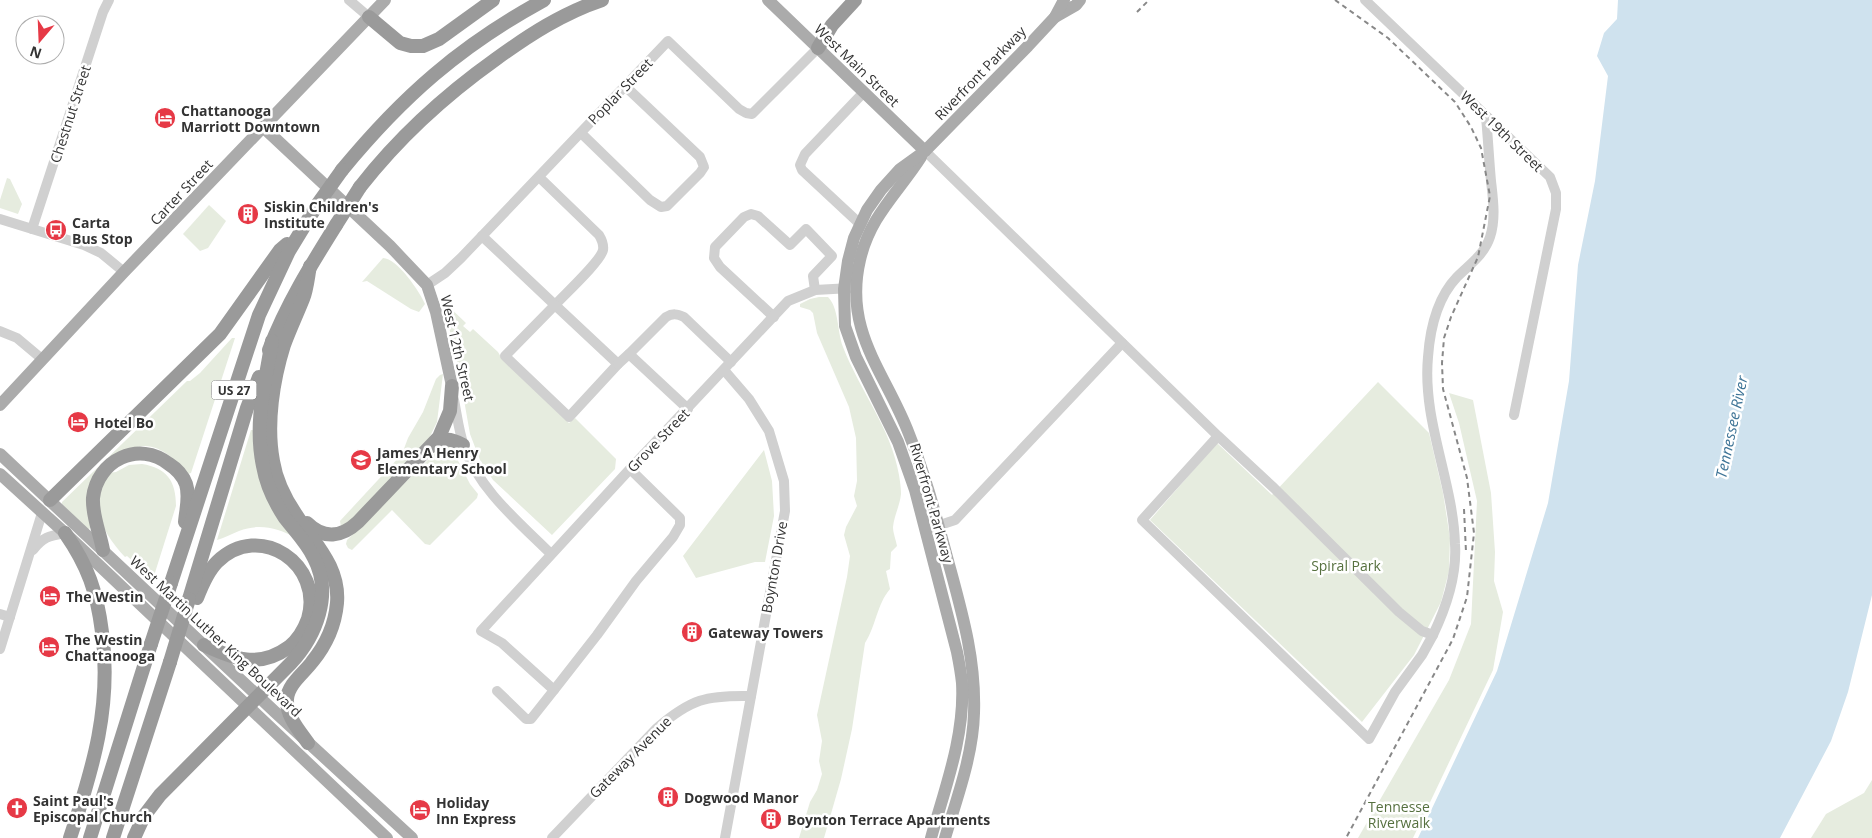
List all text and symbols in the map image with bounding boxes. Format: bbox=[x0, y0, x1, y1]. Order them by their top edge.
north arrow bbox=[15, 15, 65, 65]
street label: West Main Street bbox=[810, 19, 904, 111]
street label: Riverfront Parkway bbox=[930, 21, 1030, 124]
text: N bbox=[27, 42, 44, 64]
street label: Poplar Street bbox=[584, 54, 656, 128]
street label: Chestnut Street bbox=[45, 63, 95, 165]
street label: West 19th Street bbox=[1456, 87, 1548, 175]
place label: Chattanooga Marriott Downtown bbox=[181, 101, 320, 136]
hotel icon: Chattanooga Marriott Downtown bbox=[153, 106, 177, 130]
street label: Carter Street bbox=[146, 155, 216, 229]
place label: Siskin Children's Institute bbox=[264, 197, 379, 232]
building icon: Siskin Children's Institute bbox=[236, 202, 260, 226]
place label: Carta Bus Stop bbox=[72, 213, 133, 248]
bus stop icon: Carta Bus Stop bbox=[44, 218, 68, 242]
street label: West 12th Street bbox=[437, 293, 479, 403]
water label: Tennessee River bbox=[1710, 373, 1752, 480]
road number: US 27 bbox=[212, 380, 256, 400]
street label: Grove Street bbox=[623, 404, 693, 476]
hotel icon: Hotel Bo bbox=[66, 410, 90, 434]
place label: Hotel Bo bbox=[94, 413, 154, 432]
street label: Riverfront Parkway bbox=[906, 441, 958, 566]
place label: James A Henry Elementary School bbox=[375, 443, 507, 478]
school or university icon: James A Henry Elementary School bbox=[349, 448, 373, 472]
street label: Boynton Drive bbox=[757, 519, 791, 614]
street label: West Martin Luther King Boulevard bbox=[126, 551, 306, 721]
park label: Spiral Park bbox=[1311, 556, 1382, 575]
hotel icon: The Westin bbox=[38, 584, 62, 608]
place label: The Westin bbox=[66, 587, 144, 606]
building icon: Gateway Towers bbox=[680, 620, 704, 644]
place label: Gateway Towers bbox=[708, 623, 823, 642]
place label: The Westin Chattanooga bbox=[65, 630, 155, 665]
hotel icon: The Westin Chattanooga bbox=[37, 635, 61, 659]
street label: Gateway Avenue bbox=[585, 712, 675, 802]
building icon: Dogwood Manor bbox=[656, 785, 680, 809]
place label: Dogwood Manor bbox=[684, 788, 799, 807]
place label: Saint Paul's Episcopal Church bbox=[33, 791, 152, 826]
place label: Holiday Inn Express bbox=[436, 793, 516, 828]
church icon: Saint Paul's Episcopal Church bbox=[5, 796, 29, 820]
park label: Tennesse Riverwalk bbox=[1368, 797, 1431, 832]
hotel icon: Holiday Inn Express bbox=[408, 798, 432, 822]
building icon: Boynton Terrace Apartments bbox=[759, 807, 783, 831]
place label: Boynton Terrace Apartments bbox=[787, 810, 990, 829]

